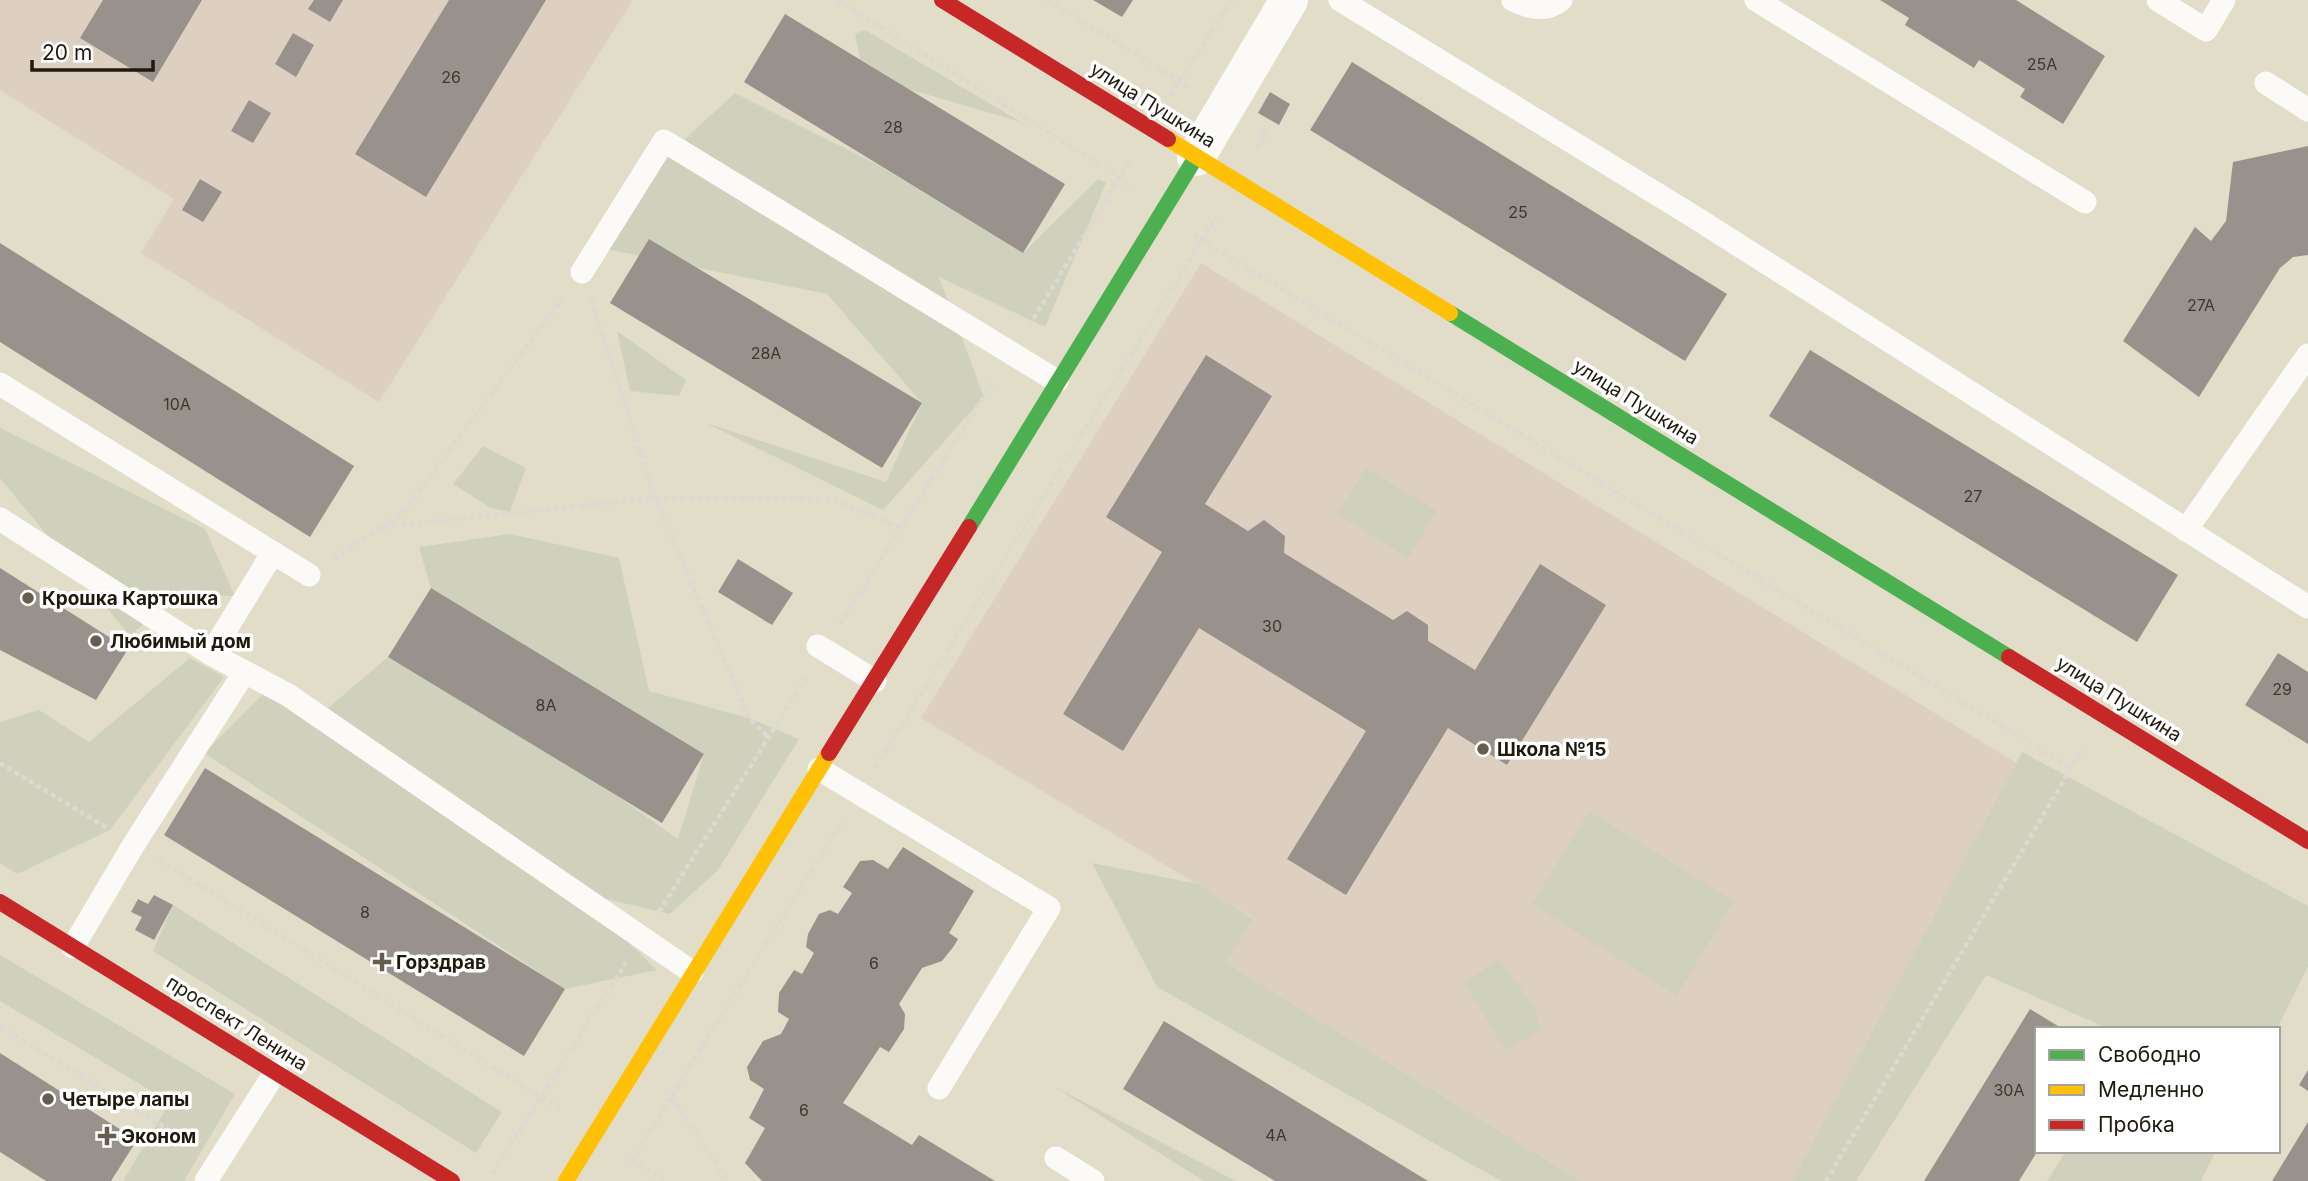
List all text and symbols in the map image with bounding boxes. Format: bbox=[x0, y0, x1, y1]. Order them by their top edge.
scale bar bbox=[32, 28, 152, 72]
text: 20 m bbox=[42, 40, 92, 65]
house number: 25А bbox=[2027, 54, 2057, 74]
street label: улица Пушкина bbox=[1086, 57, 1220, 153]
house number: 26 bbox=[441, 67, 461, 87]
house number: 28 bbox=[883, 117, 903, 137]
house number: 25 bbox=[1508, 202, 1528, 222]
house number: 27А bbox=[2187, 295, 2215, 315]
house number: 28А bbox=[751, 343, 781, 363]
street label: улица Пушкина bbox=[1569, 354, 1703, 450]
house number: 10А bbox=[163, 394, 191, 414]
house number: 27 bbox=[1964, 486, 1982, 506]
place label: Крошка Картошка bbox=[42, 587, 218, 610]
marker: Крошка Картошка bbox=[20, 590, 36, 606]
house number: 30 bbox=[1262, 616, 1282, 636]
place label: Любимый дом bbox=[110, 630, 251, 653]
marker: Любимый дом bbox=[88, 633, 104, 649]
street label: улица Пушкина bbox=[2052, 651, 2186, 747]
house number: 29 bbox=[2272, 679, 2292, 699]
house number: 8А bbox=[536, 695, 556, 715]
place label: Школа №15 bbox=[1497, 738, 1606, 761]
marker: Школа №15 bbox=[1475, 741, 1491, 757]
house number: 8 bbox=[360, 902, 370, 922]
place label: Горздрав bbox=[396, 951, 486, 974]
house number: 6 bbox=[869, 953, 879, 973]
marker: Горздрав bbox=[374, 954, 390, 970]
street label: проспект Ленина bbox=[162, 970, 312, 1076]
legend bbox=[2035, 1027, 2280, 1153]
text: Свободно bbox=[2098, 1042, 2201, 1067]
text: Медленно bbox=[2098, 1077, 2204, 1102]
house number: 30А bbox=[1993, 1080, 2025, 1100]
place label: Четыре лапы bbox=[62, 1088, 189, 1111]
marker: Четыре лапы bbox=[40, 1091, 56, 1107]
house number: 6 bbox=[799, 1100, 809, 1120]
text: Пробка bbox=[2098, 1112, 2175, 1137]
place label: Эконом bbox=[121, 1125, 196, 1148]
house number: 4А bbox=[1265, 1125, 1287, 1145]
marker: Эконом bbox=[99, 1128, 115, 1144]

